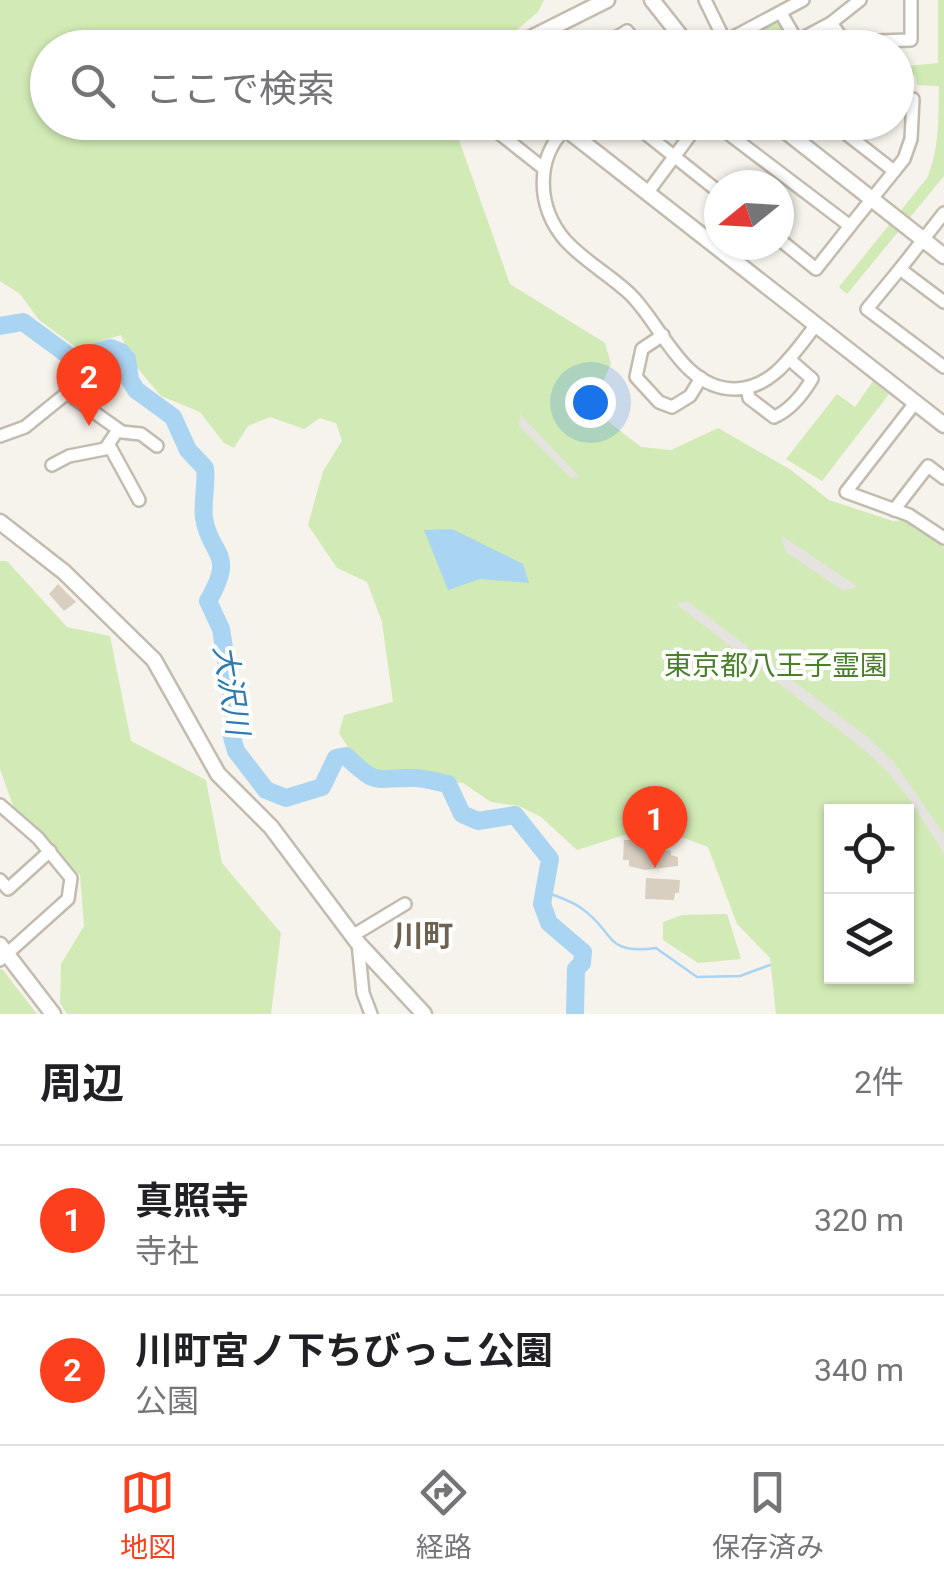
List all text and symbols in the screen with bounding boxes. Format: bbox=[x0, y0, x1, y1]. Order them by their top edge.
search box bbox=[30, 30, 914, 140]
icon: search bbox=[65, 58, 120, 113]
text: ここで検索 bbox=[145, 67, 335, 111]
north arrow bbox=[704, 170, 794, 260]
pin: 2 bbox=[56, 344, 122, 426]
your location bbox=[565, 377, 616, 428]
water label: 大沢川 bbox=[207, 643, 256, 740]
park label: 東京都八王子霊園 bbox=[664, 649, 888, 682]
pin: 1 bbox=[622, 786, 688, 868]
map controls bbox=[824, 804, 914, 984]
button: locate bbox=[824, 804, 914, 894]
button: layers bbox=[824, 894, 914, 984]
district label: 川町 bbox=[393, 918, 453, 953]
text: 周辺 bbox=[40, 1059, 124, 1108]
text: 2件 bbox=[854, 1063, 904, 1101]
text: 真照寺 bbox=[135, 1179, 249, 1223]
text: 1 bbox=[63, 1201, 82, 1239]
text: 320 m bbox=[814, 1201, 904, 1239]
text: 寺社 bbox=[135, 1232, 199, 1270]
text: 川町宮ノ下ちびっこ公園 bbox=[135, 1329, 553, 1373]
text: 2 bbox=[63, 1351, 82, 1389]
text: 340 m bbox=[814, 1351, 904, 1389]
text: 公園 bbox=[135, 1382, 199, 1420]
tab: 地図 bbox=[120, 1465, 176, 1565]
tab: 経路 bbox=[416, 1465, 472, 1565]
tab: 保存済み bbox=[712, 1465, 824, 1565]

